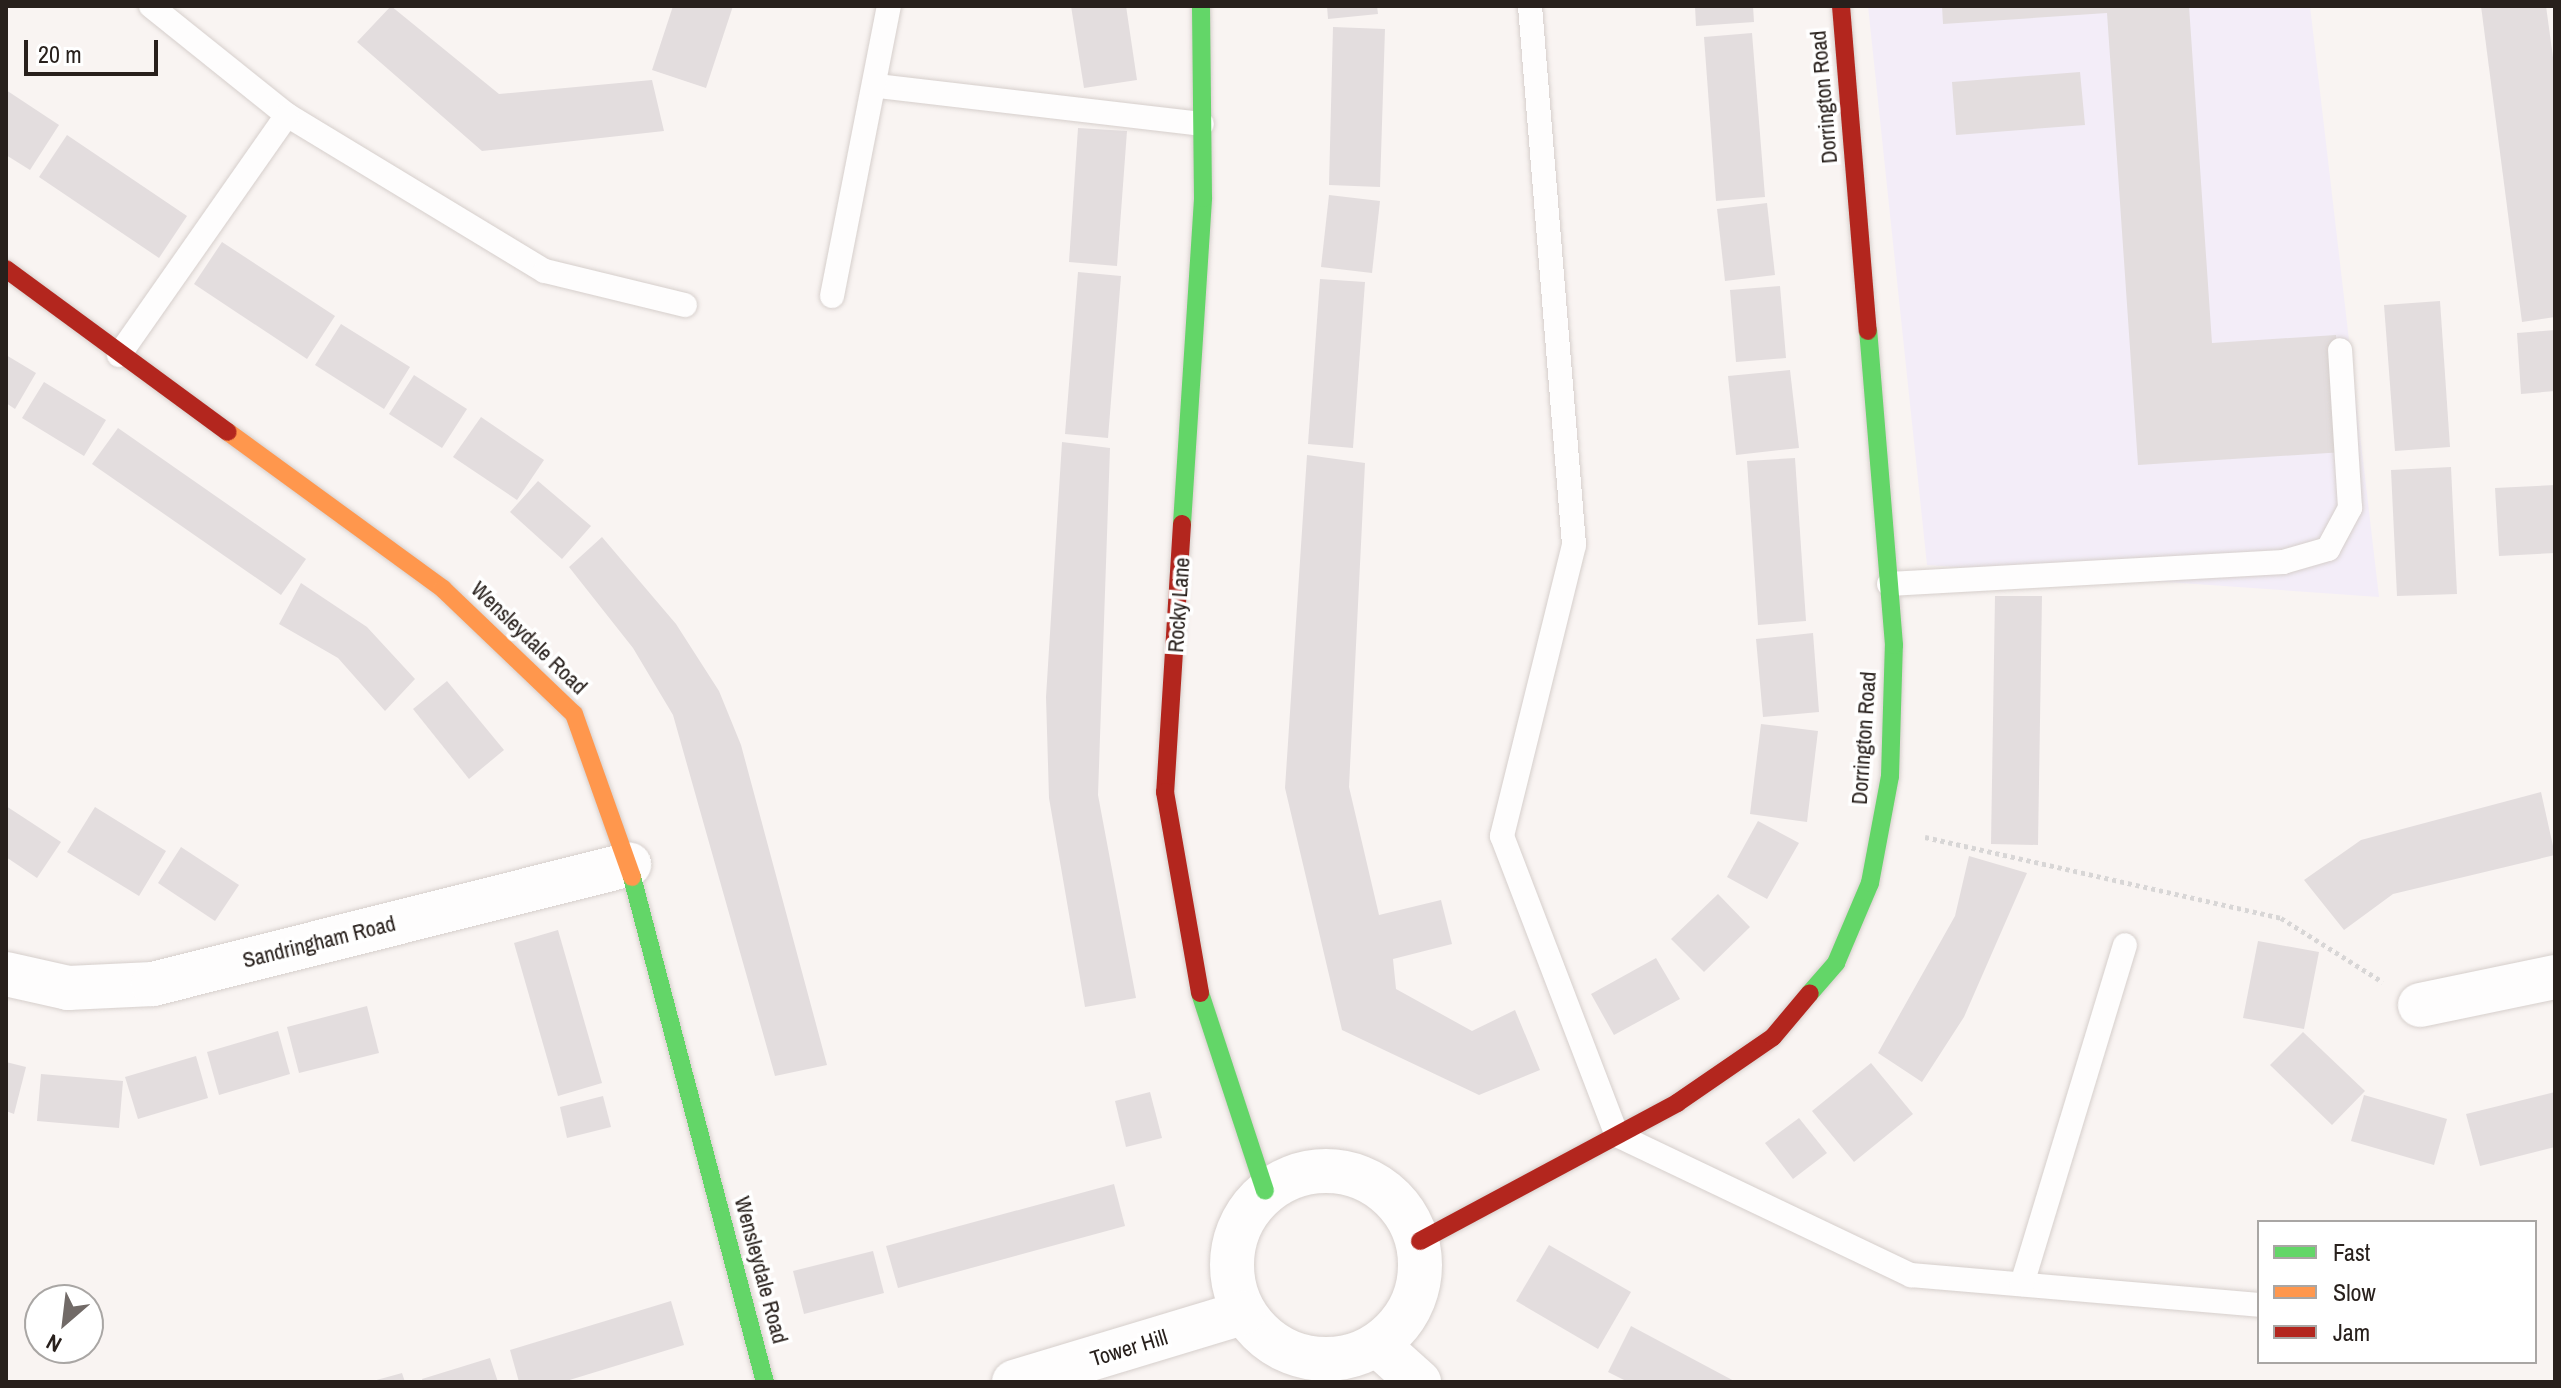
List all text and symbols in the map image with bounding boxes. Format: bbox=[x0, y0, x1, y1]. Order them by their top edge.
scale bar bbox=[28, 24, 162, 74]
street label: Dorrington Road bbox=[1805, 29, 1843, 165]
text: 20 m bbox=[38, 38, 82, 70]
street label: Rocky Lane bbox=[1163, 557, 1195, 653]
street label: Wensleydale Road bbox=[465, 576, 593, 700]
street label: Dorrington Road bbox=[1846, 671, 1882, 805]
street label: Sandringham Road bbox=[240, 910, 398, 974]
street label: Wensleydale Road bbox=[729, 1194, 793, 1346]
legend bbox=[2257, 1220, 2537, 1364]
text: Fast bbox=[2333, 1236, 2370, 1268]
text: Slow bbox=[2333, 1276, 2376, 1308]
north arrow bbox=[24, 1284, 104, 1364]
text: Jam bbox=[2333, 1316, 2370, 1348]
street label: Tower Hill bbox=[1087, 1324, 1171, 1372]
text: N bbox=[41, 1327, 66, 1360]

